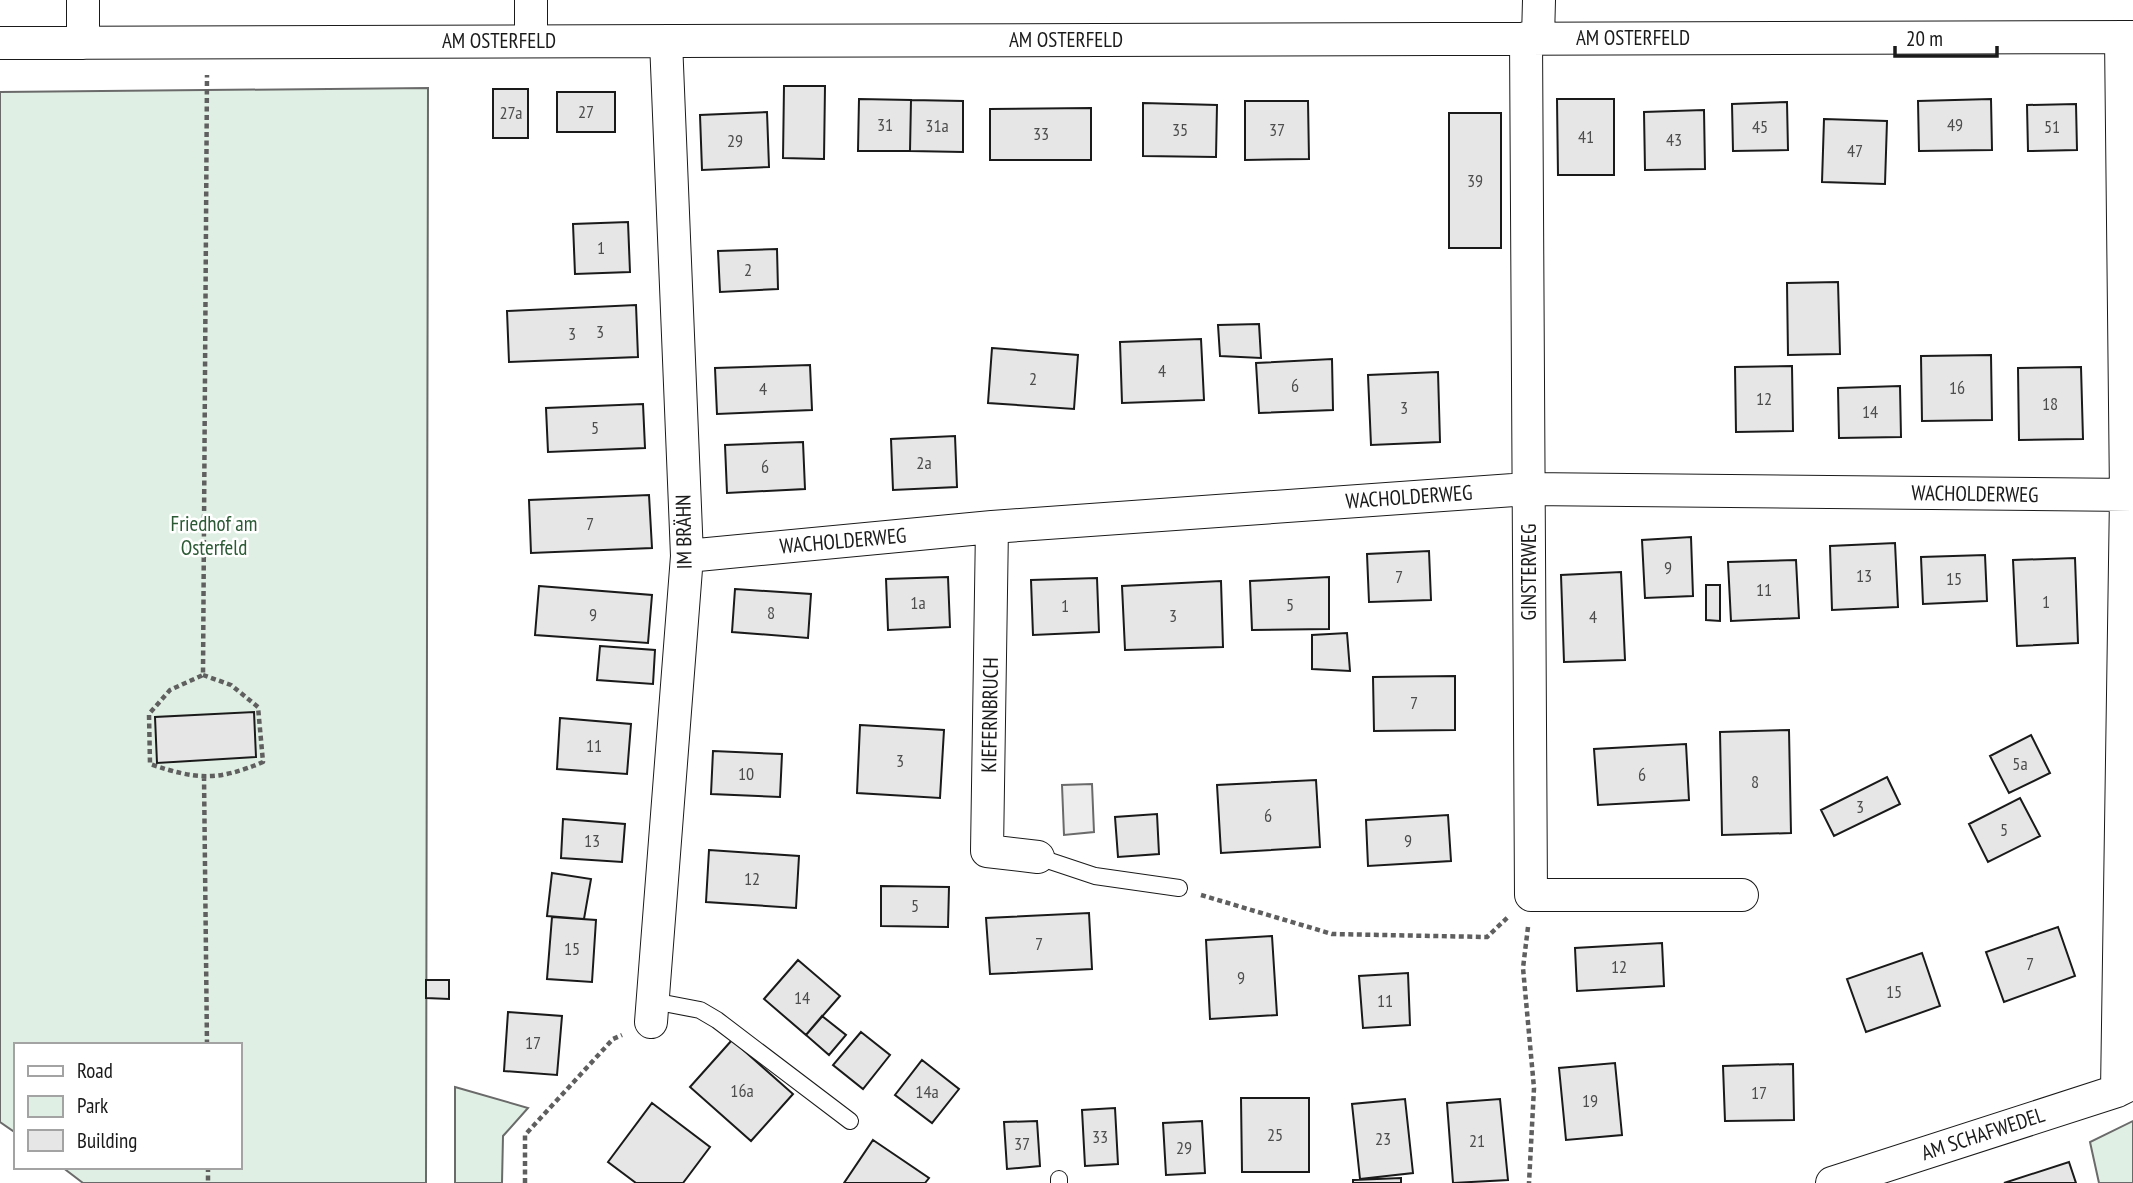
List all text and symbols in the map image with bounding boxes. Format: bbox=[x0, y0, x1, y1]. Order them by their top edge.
scale bar bbox=[1895, 14, 1996, 58]
street label: AM OSTERFELD bbox=[1576, 24, 1690, 51]
text: 20 m bbox=[1906, 25, 1943, 52]
street label: AM OSTERFELD bbox=[1009, 26, 1123, 53]
street label: AM OSTERFELD bbox=[442, 27, 556, 54]
house number: 27 bbox=[578, 100, 594, 123]
house number: 27a bbox=[499, 101, 523, 124]
house number: 31 bbox=[877, 113, 893, 136]
house number: 49 bbox=[1947, 113, 1963, 136]
house number: 31a bbox=[925, 114, 949, 137]
house number: 45 bbox=[1752, 115, 1768, 138]
house number: 51 bbox=[2044, 115, 2060, 138]
house number: 35 bbox=[1172, 118, 1188, 141]
house number: 37 bbox=[1269, 118, 1285, 141]
house number: 33 bbox=[1033, 122, 1049, 145]
house number: 41 bbox=[1578, 125, 1594, 148]
house number: 43 bbox=[1666, 128, 1682, 151]
house number: 29 bbox=[727, 129, 743, 152]
house number: 47 bbox=[1847, 139, 1863, 162]
house number: 39 bbox=[1467, 169, 1483, 192]
house number: 1 bbox=[597, 236, 605, 259]
house number: 2 bbox=[744, 258, 752, 281]
house number: 3 bbox=[596, 320, 604, 343]
house number: 3 bbox=[568, 322, 576, 345]
house number: 4 bbox=[1158, 359, 1166, 382]
house number: 2 bbox=[1029, 367, 1037, 390]
house number: 6 bbox=[1291, 374, 1299, 397]
house number: 16 bbox=[1949, 376, 1965, 399]
house number: 4 bbox=[759, 377, 767, 400]
house number: 12 bbox=[1756, 387, 1772, 410]
house number: 18 bbox=[2042, 392, 2058, 415]
house number: 3 bbox=[1400, 396, 1408, 419]
house number: 14 bbox=[1862, 400, 1878, 423]
house number: 5 bbox=[591, 416, 599, 439]
house number: 2a bbox=[916, 451, 932, 474]
house number: 6 bbox=[761, 455, 769, 478]
street label: WACHOLDERWEG bbox=[1345, 479, 1473, 514]
street label: WACHOLDERWEG bbox=[1911, 479, 2039, 508]
street label: IM BRÄHN bbox=[669, 494, 698, 570]
park label: Friedhof am Osterfeld bbox=[171, 510, 257, 561]
house number: 7 bbox=[586, 512, 594, 535]
street label: WACHOLDERWEG bbox=[778, 522, 907, 559]
street label: GINSTERWEG bbox=[1515, 524, 1542, 620]
house number: 9 bbox=[1664, 556, 1672, 579]
house number: 13 bbox=[1856, 564, 1872, 587]
house number: 7 bbox=[1395, 565, 1403, 588]
house number: 15 bbox=[1946, 567, 1962, 590]
house number: 11 bbox=[1756, 578, 1772, 601]
house number: 1 bbox=[2042, 590, 2050, 613]
house number: 1a bbox=[910, 591, 926, 614]
house number: 5 bbox=[1286, 593, 1294, 616]
house number: 1 bbox=[1061, 594, 1069, 617]
house number: 8 bbox=[767, 601, 775, 624]
house number: 9 bbox=[589, 603, 597, 626]
house number: 3 bbox=[1169, 604, 1177, 627]
house number: 4 bbox=[1589, 605, 1597, 628]
street label: KIEFERNBRUCH bbox=[975, 657, 1004, 773]
house number: 7 bbox=[1410, 691, 1418, 714]
house number: 11 bbox=[586, 734, 602, 757]
house number: 3 bbox=[896, 749, 904, 772]
house number: 5a bbox=[2012, 752, 2028, 775]
house number: 10 bbox=[738, 762, 754, 785]
house number: 6 bbox=[1638, 763, 1646, 786]
house number: 8 bbox=[1751, 770, 1759, 793]
house number: 3 bbox=[1856, 795, 1864, 818]
house number: 6 bbox=[1264, 804, 1272, 827]
house number: 5 bbox=[2000, 818, 2008, 841]
house number: 13 bbox=[584, 829, 600, 852]
house number: 9 bbox=[1404, 829, 1412, 852]
house number: 12 bbox=[744, 867, 760, 890]
house number: 5 bbox=[911, 894, 919, 917]
house number: 7 bbox=[1035, 932, 1043, 955]
house number: 15 bbox=[564, 937, 580, 960]
house number: 7 bbox=[2026, 952, 2034, 975]
house number: 12 bbox=[1611, 955, 1627, 978]
house number: 9 bbox=[1237, 966, 1245, 989]
house number: 15 bbox=[1886, 980, 1902, 1003]
house number: 14 bbox=[794, 986, 810, 1009]
house number: 11 bbox=[1377, 989, 1393, 1012]
house number: 17 bbox=[525, 1031, 541, 1054]
legend bbox=[14, 1043, 242, 1169]
text: Road bbox=[77, 1057, 113, 1084]
house number: 16a bbox=[730, 1079, 754, 1102]
house number: 14a bbox=[915, 1080, 939, 1103]
house number: 17 bbox=[1751, 1081, 1767, 1104]
house number: 19 bbox=[1582, 1089, 1598, 1112]
text: Park bbox=[77, 1092, 108, 1119]
street label: AM SCHAFWEDEL bbox=[1918, 1101, 2048, 1166]
house number: 25 bbox=[1267, 1123, 1283, 1146]
house number: 33 bbox=[1092, 1125, 1108, 1148]
text: Building bbox=[77, 1127, 137, 1154]
house number: 23 bbox=[1375, 1127, 1391, 1150]
house number: 21 bbox=[1469, 1129, 1485, 1152]
house number: 37 bbox=[1014, 1132, 1030, 1155]
house number: 29 bbox=[1176, 1136, 1192, 1159]

